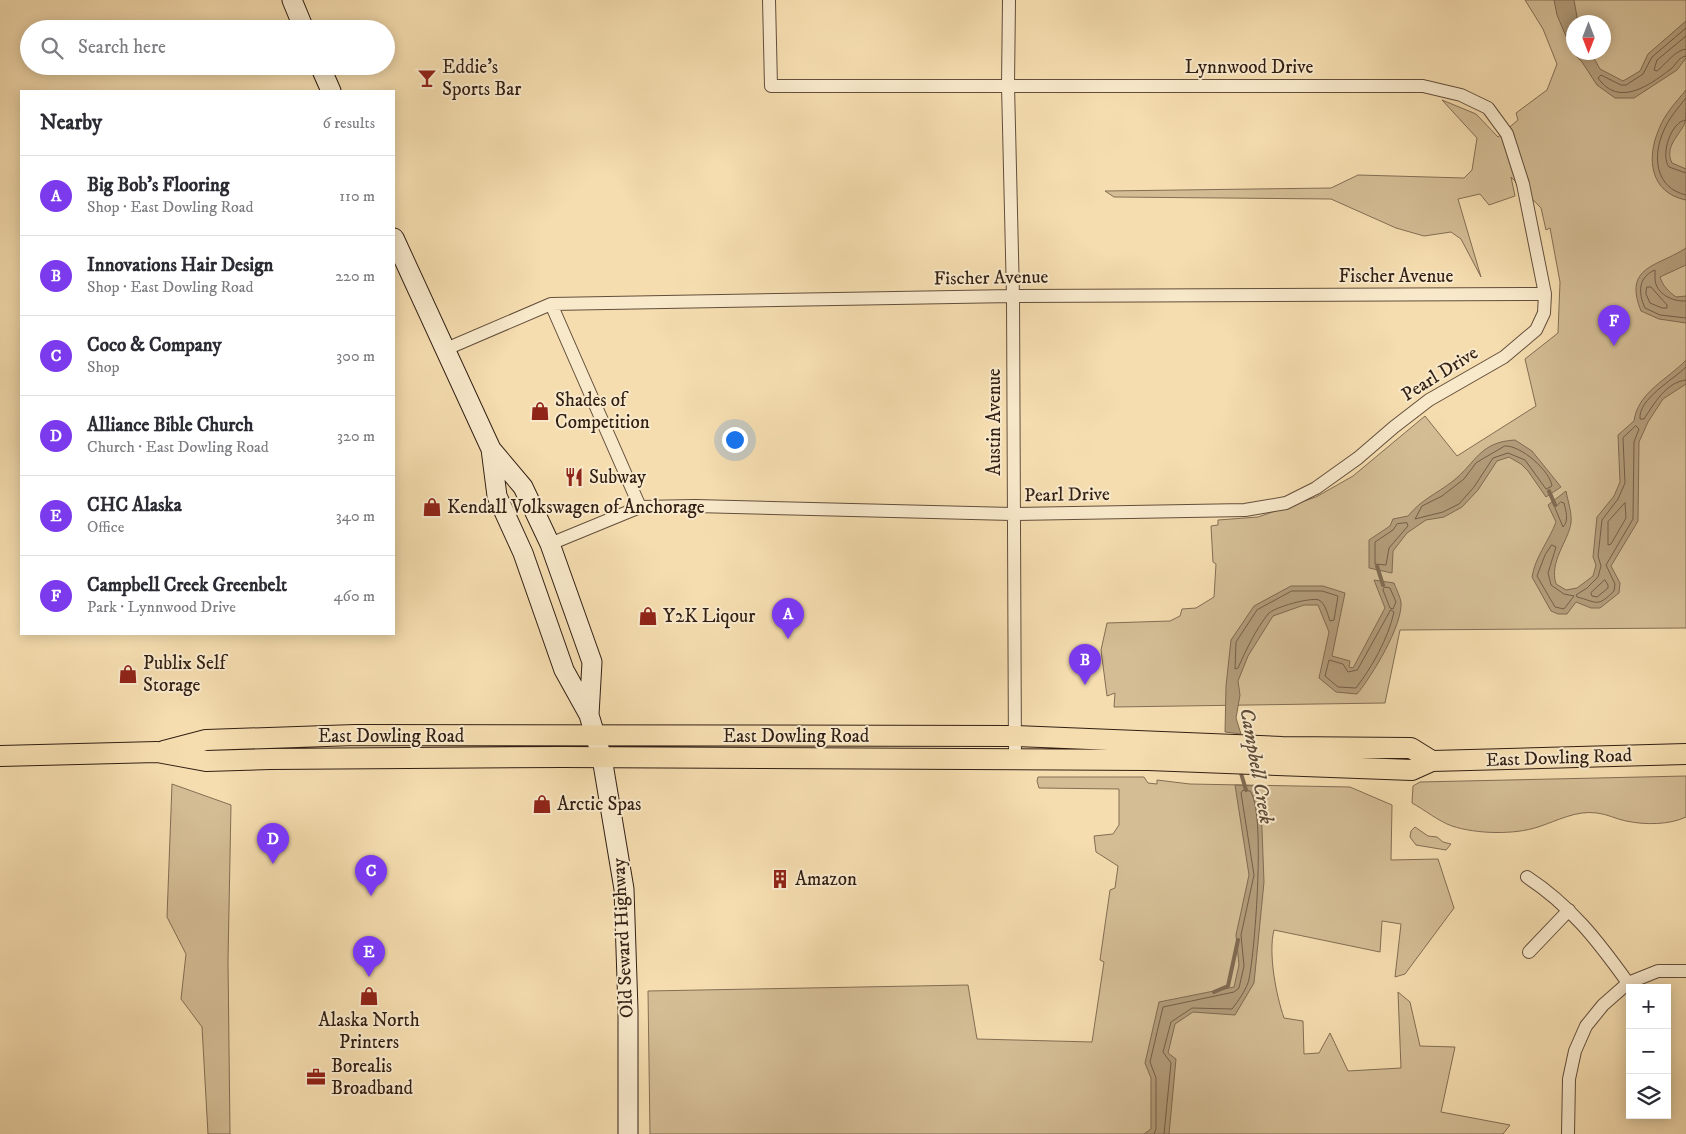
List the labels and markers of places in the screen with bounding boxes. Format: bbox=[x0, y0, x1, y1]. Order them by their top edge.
place label: Eddie's Sports Bar bbox=[442, 56, 521, 101]
bar icon: Eddie's Sports Bar bbox=[416, 67, 438, 89]
pin: F bbox=[1598, 305, 1630, 346]
place label: Shades of Competition bbox=[555, 389, 650, 434]
shop icon: Shades of Competition bbox=[529, 400, 551, 422]
restaurant icon: Subway bbox=[563, 466, 585, 488]
place label: Subway bbox=[589, 466, 647, 489]
shop icon: Kendall Volkswagen of Anchorage bbox=[421, 496, 443, 518]
place label: Kendall Volkswagen of Anchorage bbox=[447, 496, 705, 519]
pin: A bbox=[772, 598, 804, 639]
shop icon: Y2K Liqour bbox=[637, 605, 659, 627]
place label: Y2K Liqour bbox=[663, 605, 755, 629]
pin: B bbox=[1069, 644, 1101, 685]
place label: Publix Self Storage bbox=[143, 652, 229, 697]
shop icon: Publix Self Storage bbox=[117, 663, 139, 685]
shop icon: Arctic Spas bbox=[531, 793, 553, 815]
place label: Arctic Spas bbox=[557, 793, 641, 816]
pin: D bbox=[257, 823, 289, 864]
pin: C bbox=[355, 855, 387, 896]
building icon: Amazon bbox=[769, 868, 791, 890]
place label: Amazon bbox=[795, 868, 857, 891]
pin: E bbox=[353, 936, 385, 977]
shop icon: Alaska North Printers bbox=[358, 985, 380, 1007]
place label: Alaska North Printers bbox=[318, 1009, 420, 1054]
place label: Borealis Broadband bbox=[331, 1055, 414, 1100]
office icon: Borealis Broadband bbox=[305, 1066, 327, 1088]

